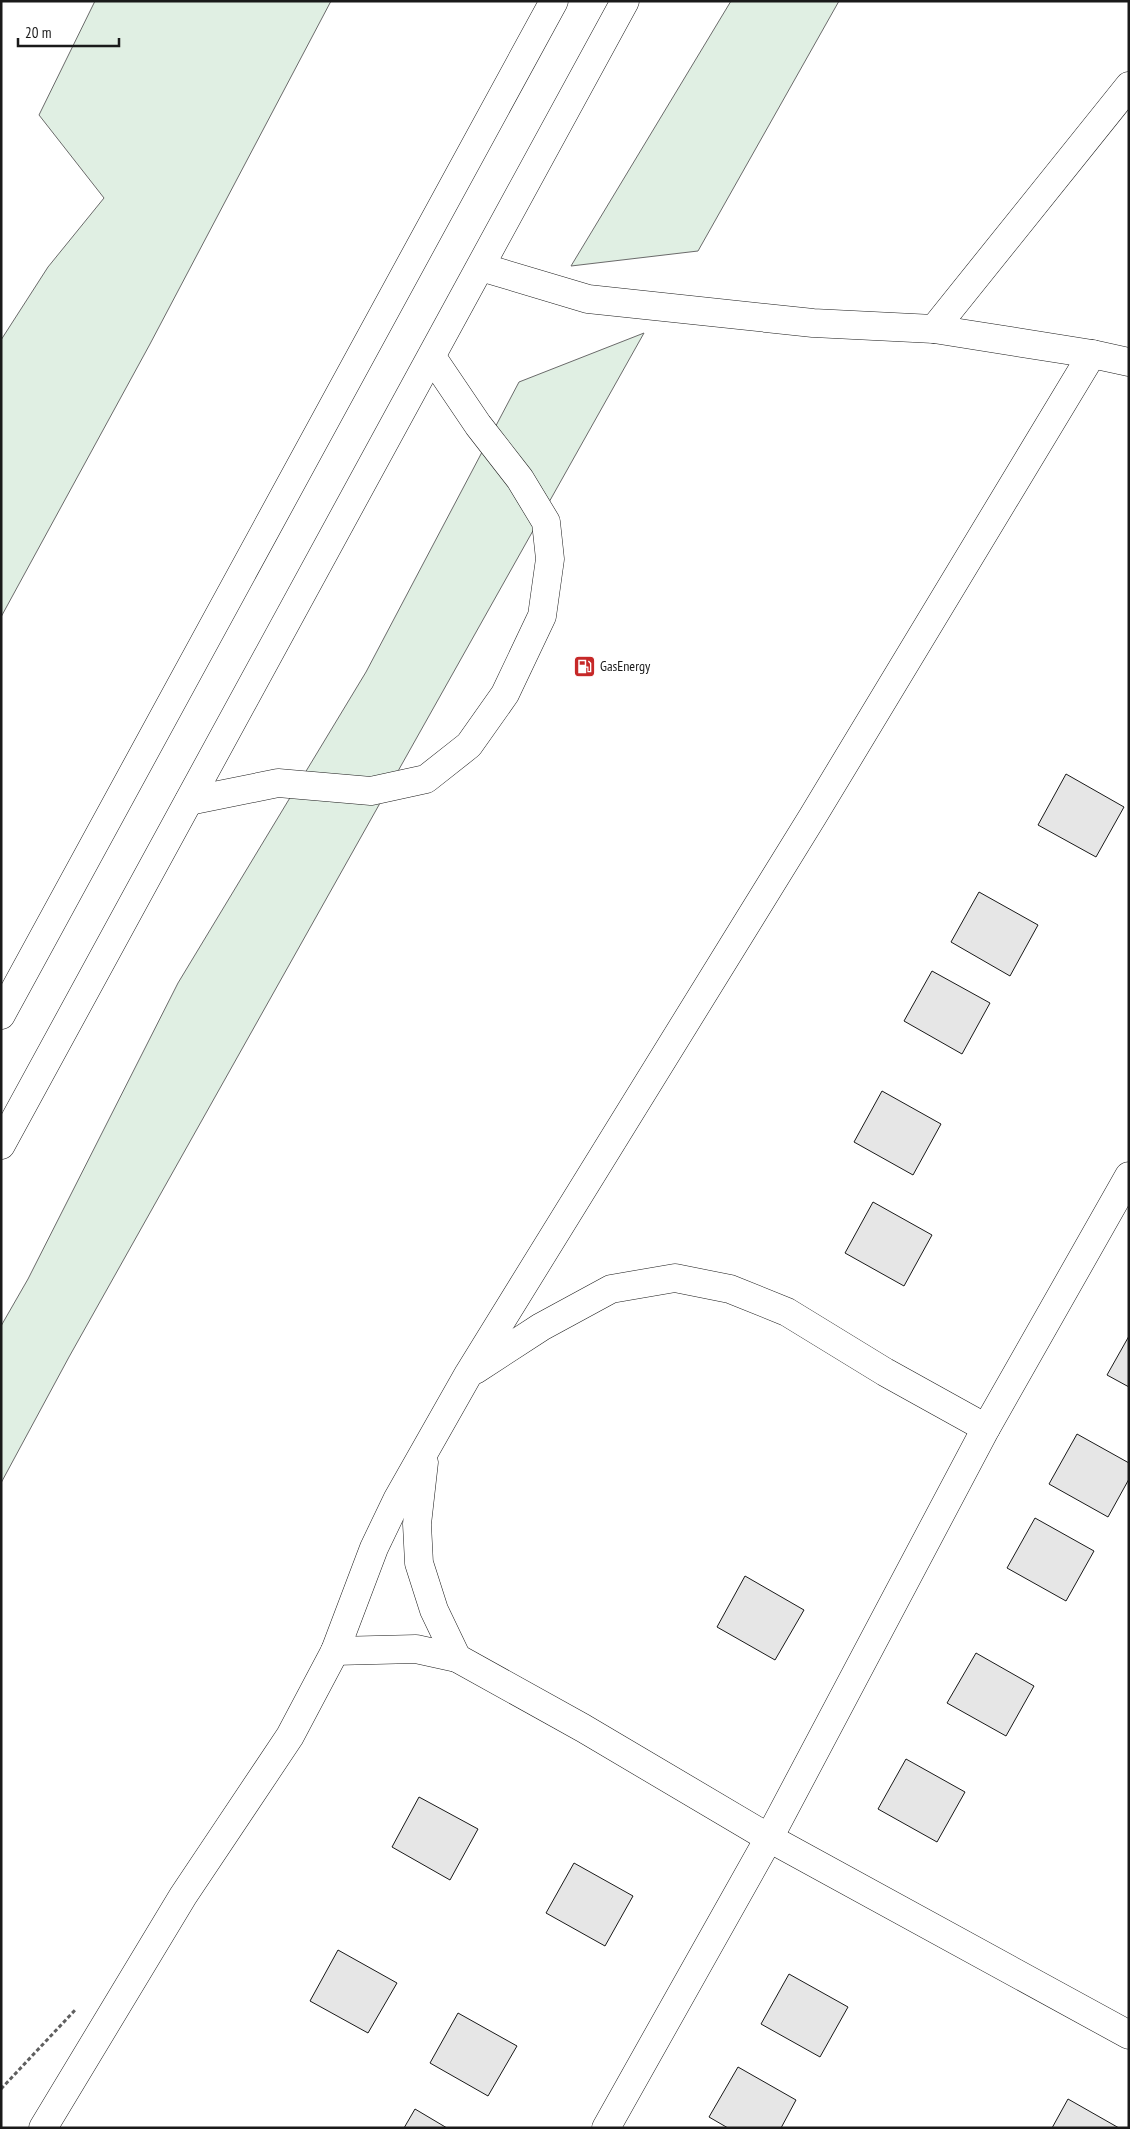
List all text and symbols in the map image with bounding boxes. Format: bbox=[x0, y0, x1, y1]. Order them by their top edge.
scale bar bbox=[18, 15, 119, 47]
text: 20 m bbox=[25, 23, 51, 42]
fuel station icon: GasEnergy bbox=[572, 654, 596, 678]
place label: GasEnergy bbox=[600, 657, 651, 675]

